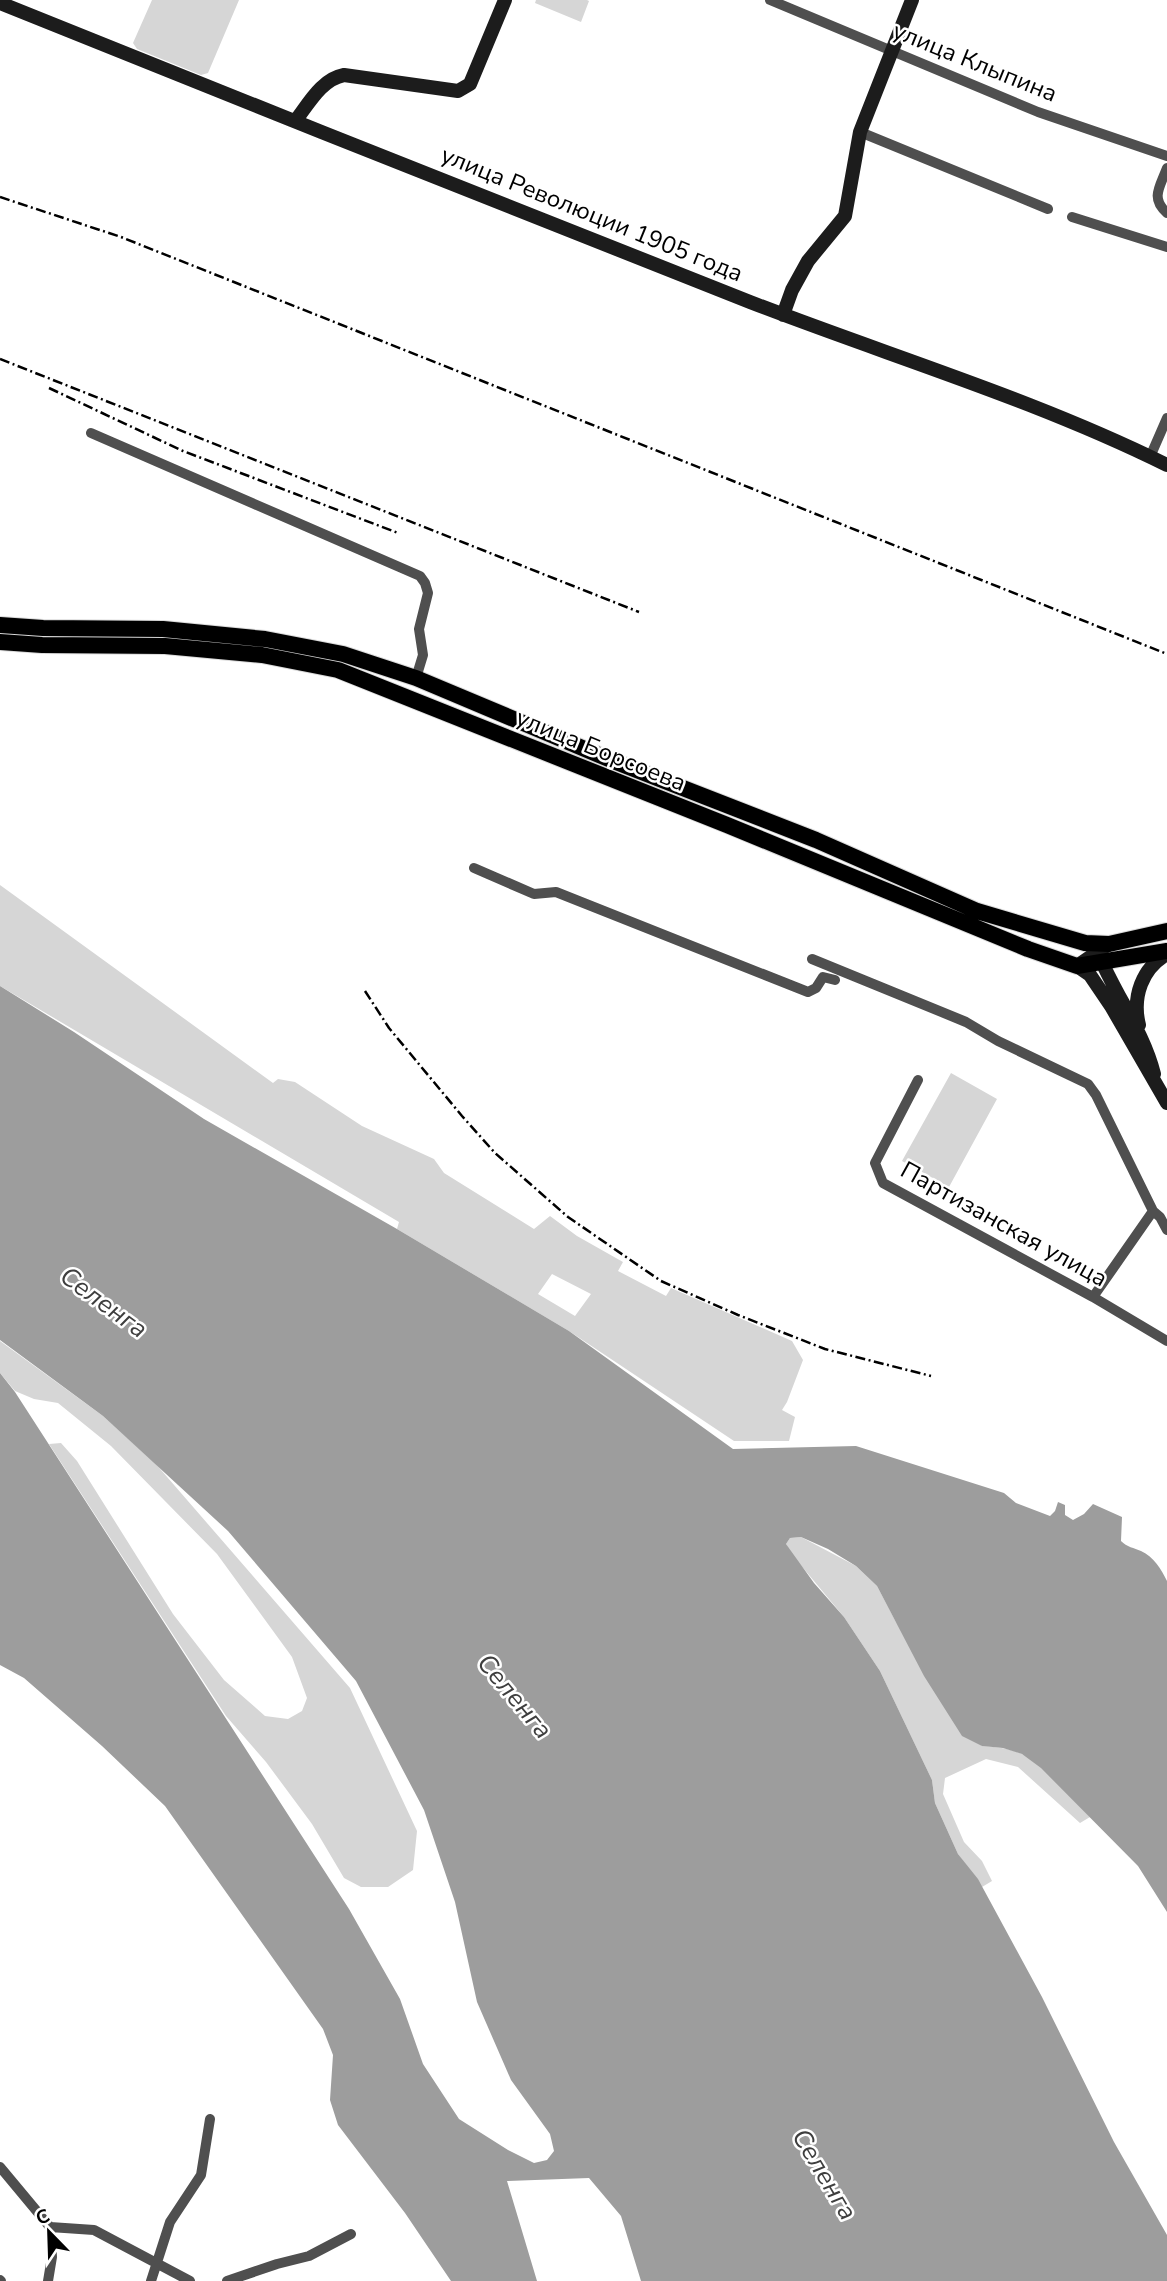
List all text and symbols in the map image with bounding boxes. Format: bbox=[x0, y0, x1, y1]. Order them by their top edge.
street label: улица Клыпина bbox=[888, 14, 1062, 110]
street label: улица Революции 1905 года bbox=[436, 139, 748, 289]
street label: улица Борсоева bbox=[511, 701, 691, 799]
street label: Партизанская улица bbox=[895, 1154, 1113, 1294]
water label: Селенга bbox=[53, 1259, 155, 1346]
water label: Селенга bbox=[469, 1646, 560, 1746]
water label: Селенга bbox=[784, 2122, 866, 2227]
north arrow bbox=[14, 2197, 84, 2267]
text: С bbox=[32, 2203, 54, 2232]

